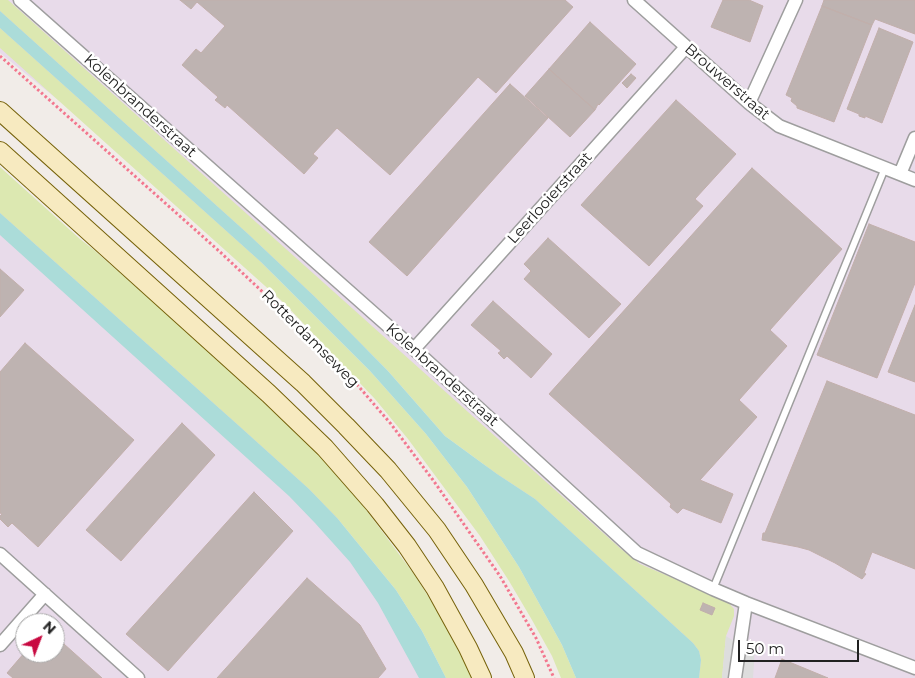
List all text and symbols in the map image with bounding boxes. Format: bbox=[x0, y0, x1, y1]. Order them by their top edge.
street label: Brouwerstraat bbox=[681, 40, 773, 124]
street label: Kolenbranderstraat bbox=[80, 51, 200, 161]
street label: Leerlooierstraat bbox=[504, 148, 596, 248]
street label: Rotterdamseweg bbox=[258, 287, 362, 391]
street label: Kolenbranderstraat bbox=[382, 320, 502, 430]
north arrow bbox=[15, 613, 65, 663]
text: N bbox=[39, 617, 60, 638]
scale bar bbox=[740, 630, 861, 662]
text: 50 m bbox=[746, 639, 784, 658]

